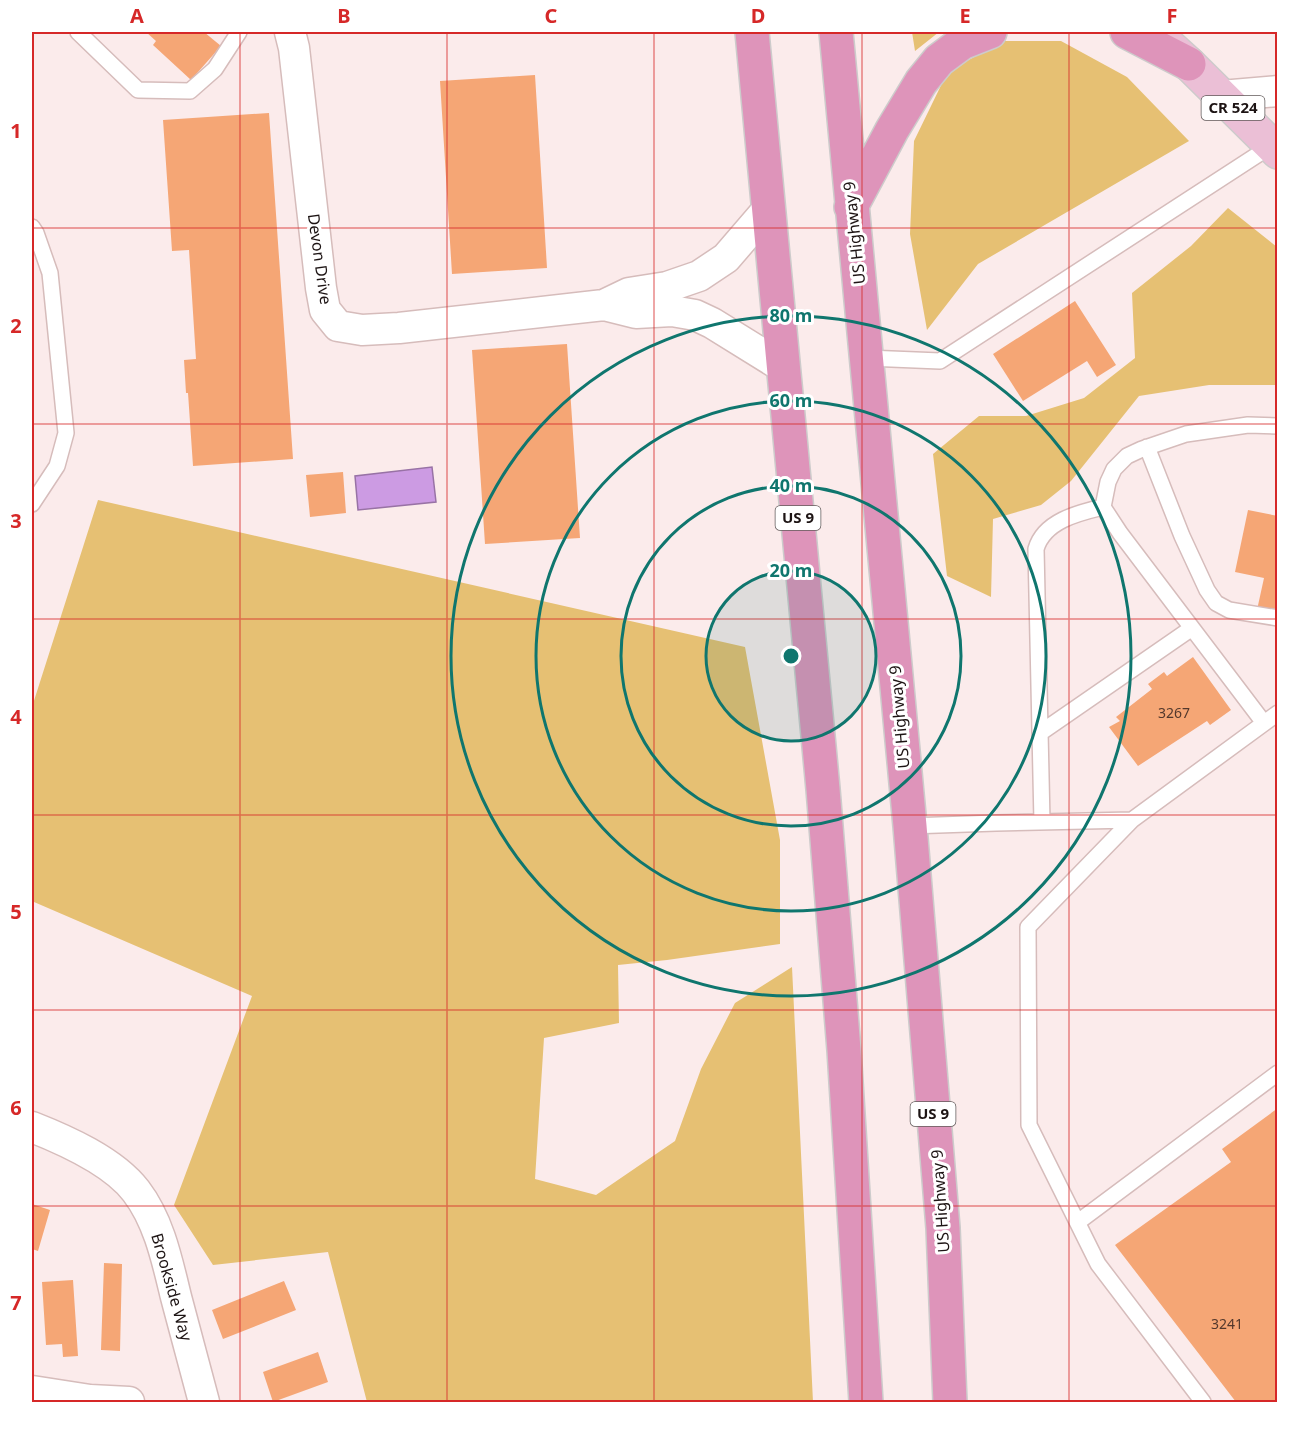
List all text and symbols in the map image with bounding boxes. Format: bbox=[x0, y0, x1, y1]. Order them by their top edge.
text: A bbox=[130, 2, 144, 29]
text: B bbox=[337, 2, 351, 29]
text: C bbox=[545, 2, 558, 29]
text: D bbox=[751, 2, 765, 29]
text: E bbox=[959, 2, 971, 29]
text: F bbox=[1167, 2, 1177, 29]
road number: CR 524 bbox=[1202, 96, 1264, 120]
text: 1 bbox=[10, 117, 22, 144]
street label: US Highway 9 bbox=[838, 180, 870, 286]
street label: Devon Drive bbox=[303, 212, 337, 306]
text: 80 m bbox=[770, 303, 812, 327]
text: 2 bbox=[10, 312, 22, 339]
text: 60 m bbox=[770, 388, 812, 412]
text: 40 m bbox=[770, 473, 812, 497]
road number: US 9 bbox=[776, 506, 820, 530]
text: 3 bbox=[10, 507, 22, 534]
text: 20 m bbox=[770, 558, 812, 582]
centre of rings bbox=[781, 646, 801, 666]
street label: US Highway 9 bbox=[884, 665, 914, 769]
text: 4 bbox=[10, 703, 22, 730]
house number: 3267 bbox=[1158, 703, 1190, 722]
text: 5 bbox=[10, 898, 22, 925]
text: 6 bbox=[10, 1094, 22, 1121]
road number: US 9 bbox=[910, 1102, 956, 1126]
street label: US Highway 9 bbox=[925, 1149, 955, 1253]
street label: Brookside Way bbox=[146, 1231, 198, 1344]
text: 7 bbox=[10, 1289, 22, 1316]
house number: 3241 bbox=[1211, 1314, 1243, 1333]

